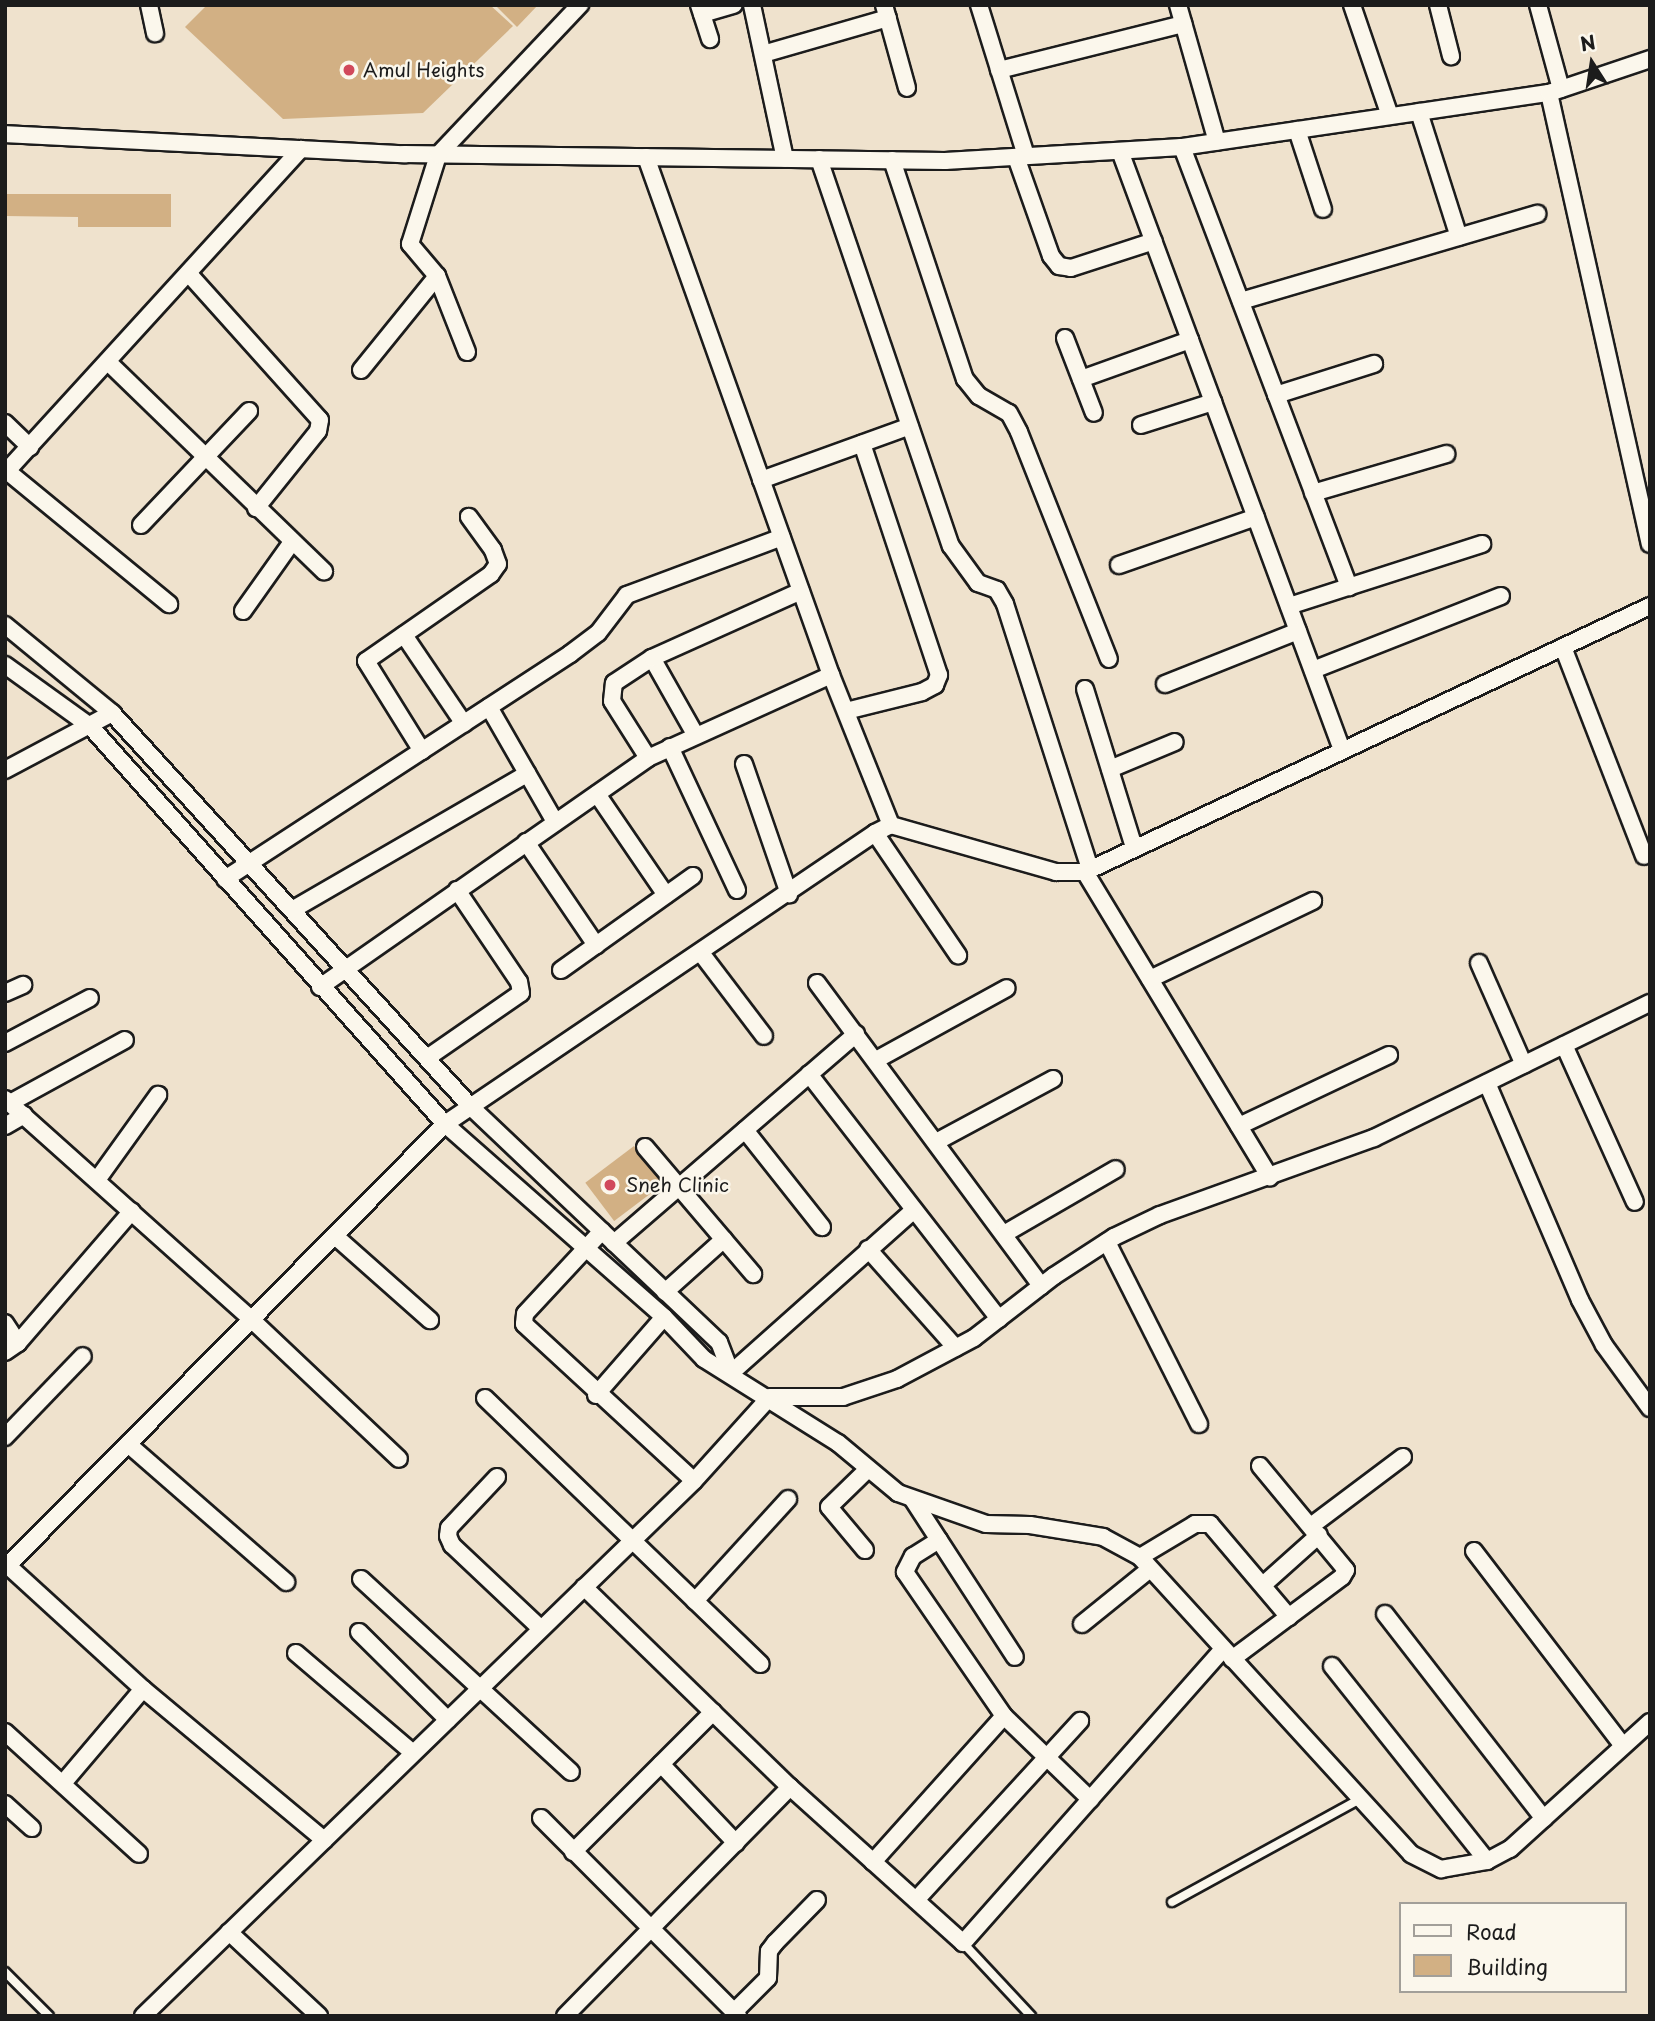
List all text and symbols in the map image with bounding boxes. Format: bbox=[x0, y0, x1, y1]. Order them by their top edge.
text: N bbox=[1577, 27, 1598, 58]
north arrow bbox=[1557, 28, 1627, 98]
place label: Amul Heights bbox=[363, 59, 485, 81]
marker: Amul Heights bbox=[341, 62, 357, 78]
place label: Sneh Clinic bbox=[626, 1174, 728, 1196]
marker: Sneh Clinic bbox=[600, 1175, 620, 1195]
legend bbox=[1400, 1902, 1627, 1993]
text: Road bbox=[1466, 1915, 1517, 1947]
text: Building bbox=[1466, 1950, 1548, 1982]

